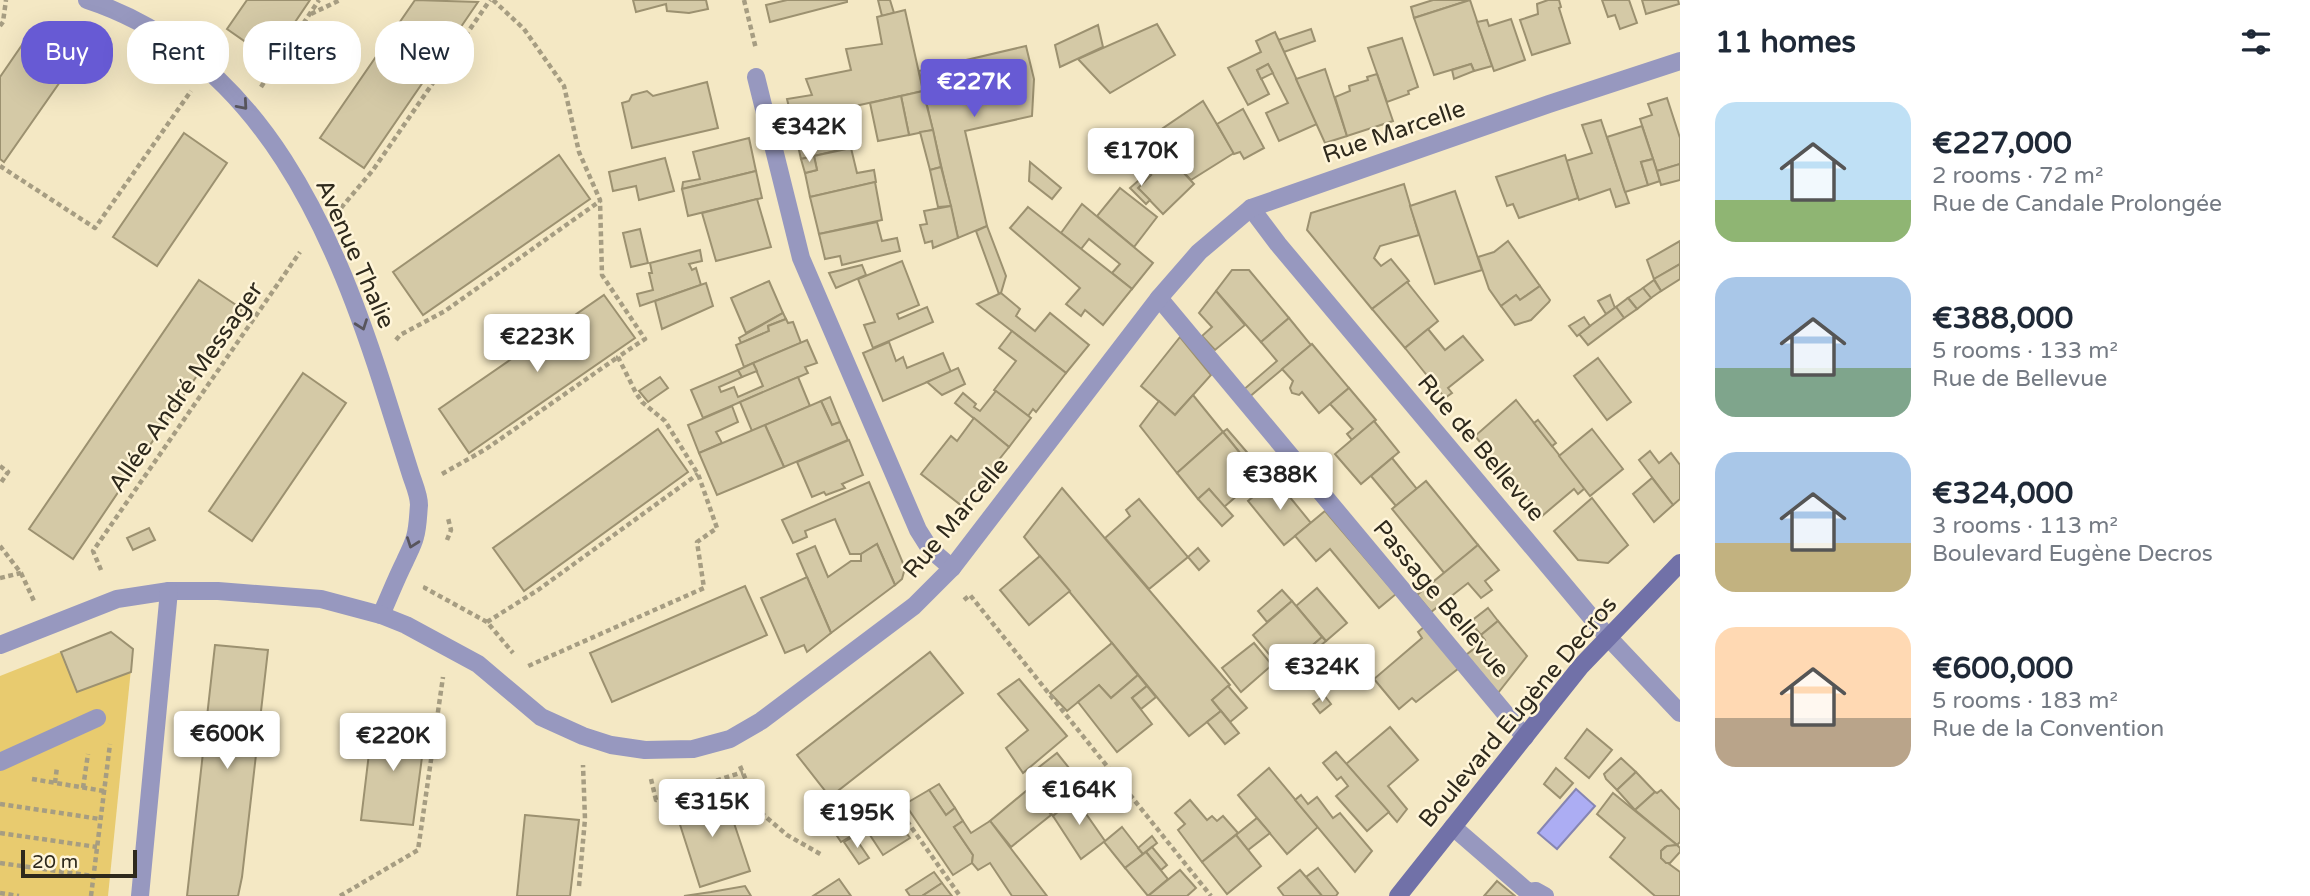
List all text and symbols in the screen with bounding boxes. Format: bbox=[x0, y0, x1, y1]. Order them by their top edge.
chip: Buy bbox=[21, 21, 113, 84]
chip: Rent bbox=[127, 21, 229, 84]
chip: Filters bbox=[243, 21, 361, 84]
chip: New bbox=[375, 21, 474, 84]
icon: filters bbox=[2237, 23, 2275, 61]
text: 11 homes bbox=[1715, 24, 1856, 61]
pin: €227K bbox=[925, 60, 1023, 119]
text: €227K bbox=[937, 68, 1011, 96]
street label: Rue Marcelle bbox=[1319, 94, 1469, 170]
one-way arrow bbox=[235, 96, 247, 109]
pin: €342K bbox=[760, 104, 858, 164]
text: €342K bbox=[772, 113, 846, 141]
text: €227,000 bbox=[1932, 125, 2072, 162]
pin: €170K bbox=[1092, 128, 1190, 188]
icon: home bbox=[1771, 130, 1855, 214]
text: €170K bbox=[1104, 137, 1178, 165]
text: 2 rooms · 72 m² bbox=[1932, 162, 2103, 190]
street label: Avenue Thalie bbox=[309, 175, 401, 333]
text: Rue de Candale Prolongée bbox=[1932, 190, 2222, 218]
street label: Allée André Messager bbox=[102, 276, 270, 498]
text: €388,000 bbox=[1932, 300, 2073, 337]
icon: home bbox=[1771, 305, 1855, 389]
pin: €223K bbox=[488, 314, 586, 374]
one-way arrow bbox=[354, 319, 368, 331]
text: €223K bbox=[500, 323, 574, 351]
text: 5 rooms · 133 m² bbox=[1932, 337, 2118, 365]
text: Rue de Bellevue bbox=[1932, 365, 2107, 393]
street label: Rue de Bellevue bbox=[1411, 369, 1551, 527]
street label: Rue Marcelle bbox=[897, 452, 1015, 584]
pin: €388K bbox=[1231, 452, 1329, 512]
text: €388K bbox=[1243, 461, 1317, 489]
text: €324,000 bbox=[1932, 475, 2073, 512]
icon: home bbox=[1771, 480, 1855, 564]
text: 3 rooms · 113 m² bbox=[1932, 512, 2118, 540]
street label: Passage Bellevue bbox=[1367, 514, 1515, 684]
one-way arrow bbox=[406, 536, 420, 548]
text: Boulevard Eugène Decros bbox=[1932, 540, 2213, 568]
street label: Boulevard Eugène Decros bbox=[1413, 590, 1623, 834]
pin: €324K bbox=[1273, 644, 1371, 704]
text: €600,000 bbox=[1932, 650, 2073, 687]
text: €324K bbox=[1285, 653, 1359, 681]
icon: home bbox=[1771, 655, 1855, 739]
text: 5 rooms · 183 m² bbox=[1932, 687, 2118, 715]
pin: €600K bbox=[178, 712, 276, 771]
pin: €220K bbox=[344, 714, 442, 773]
text: Rue de la Convention bbox=[1932, 715, 2164, 743]
text: €600K bbox=[190, 720, 264, 748]
text: €220K bbox=[356, 722, 430, 750]
pin: €164K bbox=[1030, 768, 1128, 827]
text: €164K bbox=[1042, 776, 1116, 804]
pin: €315K bbox=[663, 780, 761, 839]
text: €315K bbox=[675, 788, 749, 816]
pin: €195K bbox=[808, 790, 906, 850]
text: €195K bbox=[820, 799, 894, 827]
scale bar bbox=[21, 847, 136, 879]
text: 20 m bbox=[32, 851, 78, 873]

